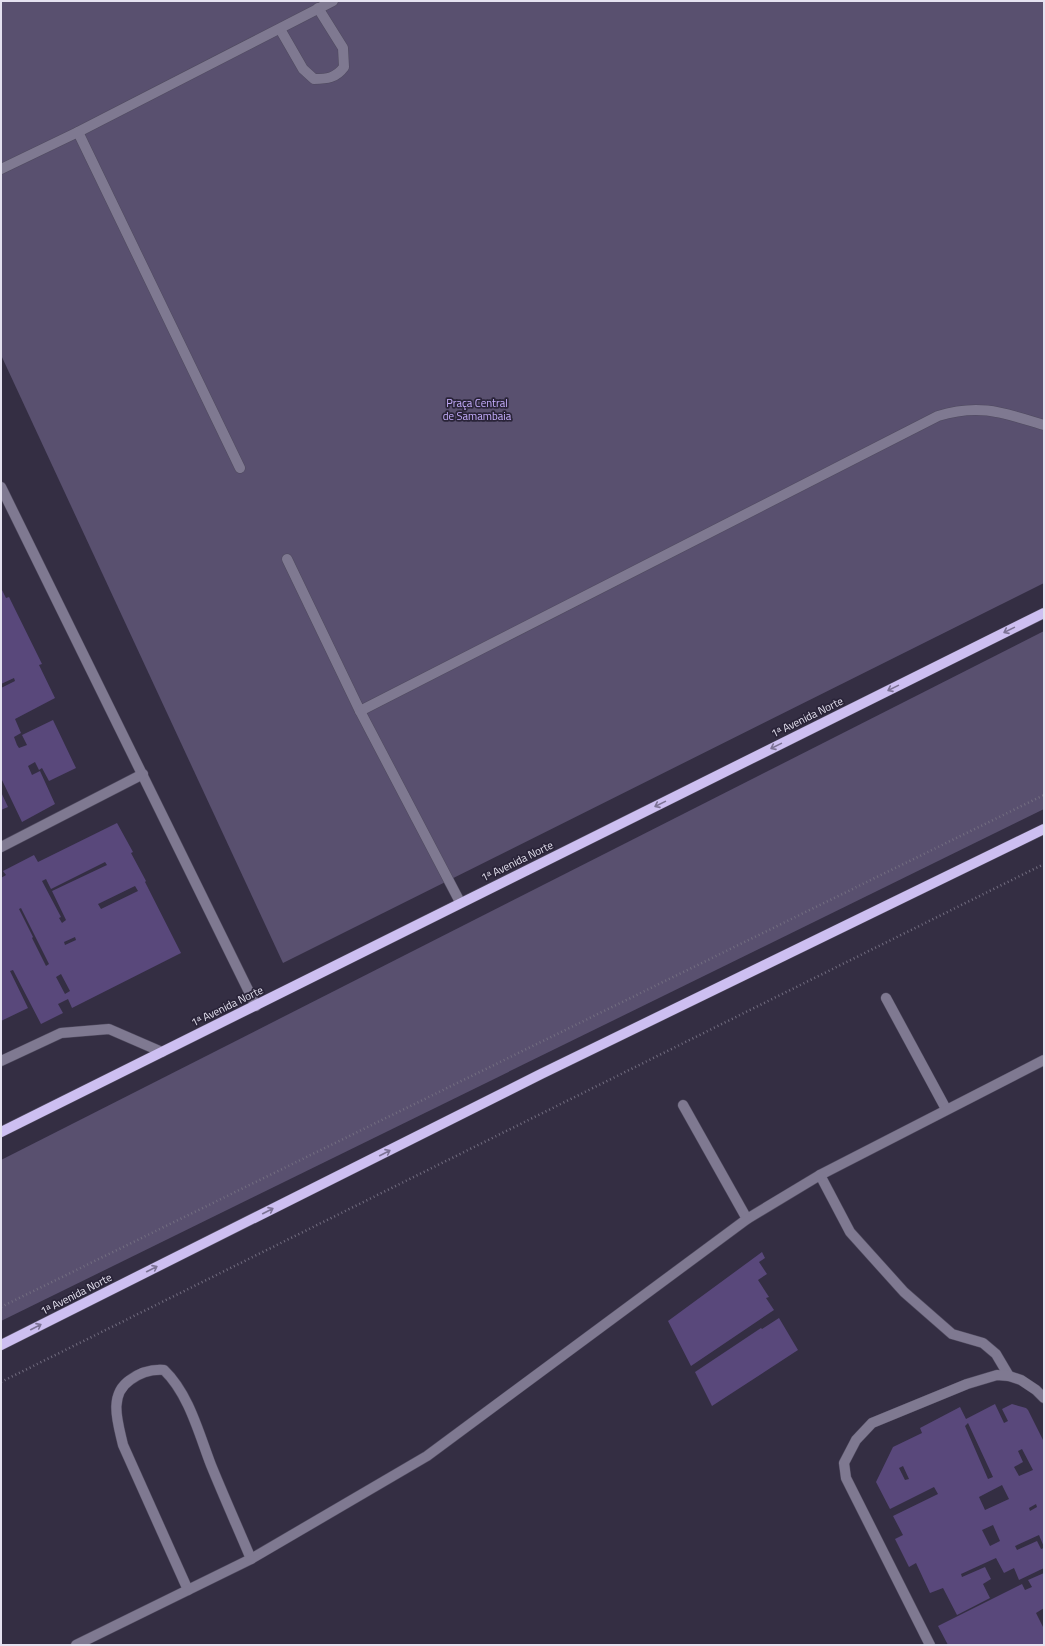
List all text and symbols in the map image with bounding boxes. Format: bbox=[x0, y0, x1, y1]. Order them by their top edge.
park label: Praça Central de Samambaia bbox=[443, 395, 512, 424]
one-way arrow bbox=[1003, 627, 1015, 635]
one-way arrow bbox=[887, 685, 899, 692]
street label: 1ᵃ Avenida Norte bbox=[768, 692, 846, 741]
one-way arrow bbox=[770, 743, 782, 750]
one-way arrow bbox=[654, 800, 666, 808]
street label: 1ᵃ Avenida Norte bbox=[478, 836, 556, 885]
street label: 1ᵃ Avenida Norte bbox=[188, 981, 266, 1030]
one-way arrow bbox=[378, 1149, 390, 1156]
one-way arrow bbox=[262, 1207, 274, 1214]
one-way arrow bbox=[146, 1265, 158, 1272]
street label: 1ᵃ Avenida Norte bbox=[38, 1269, 115, 1319]
one-way arrow bbox=[30, 1323, 42, 1331]

